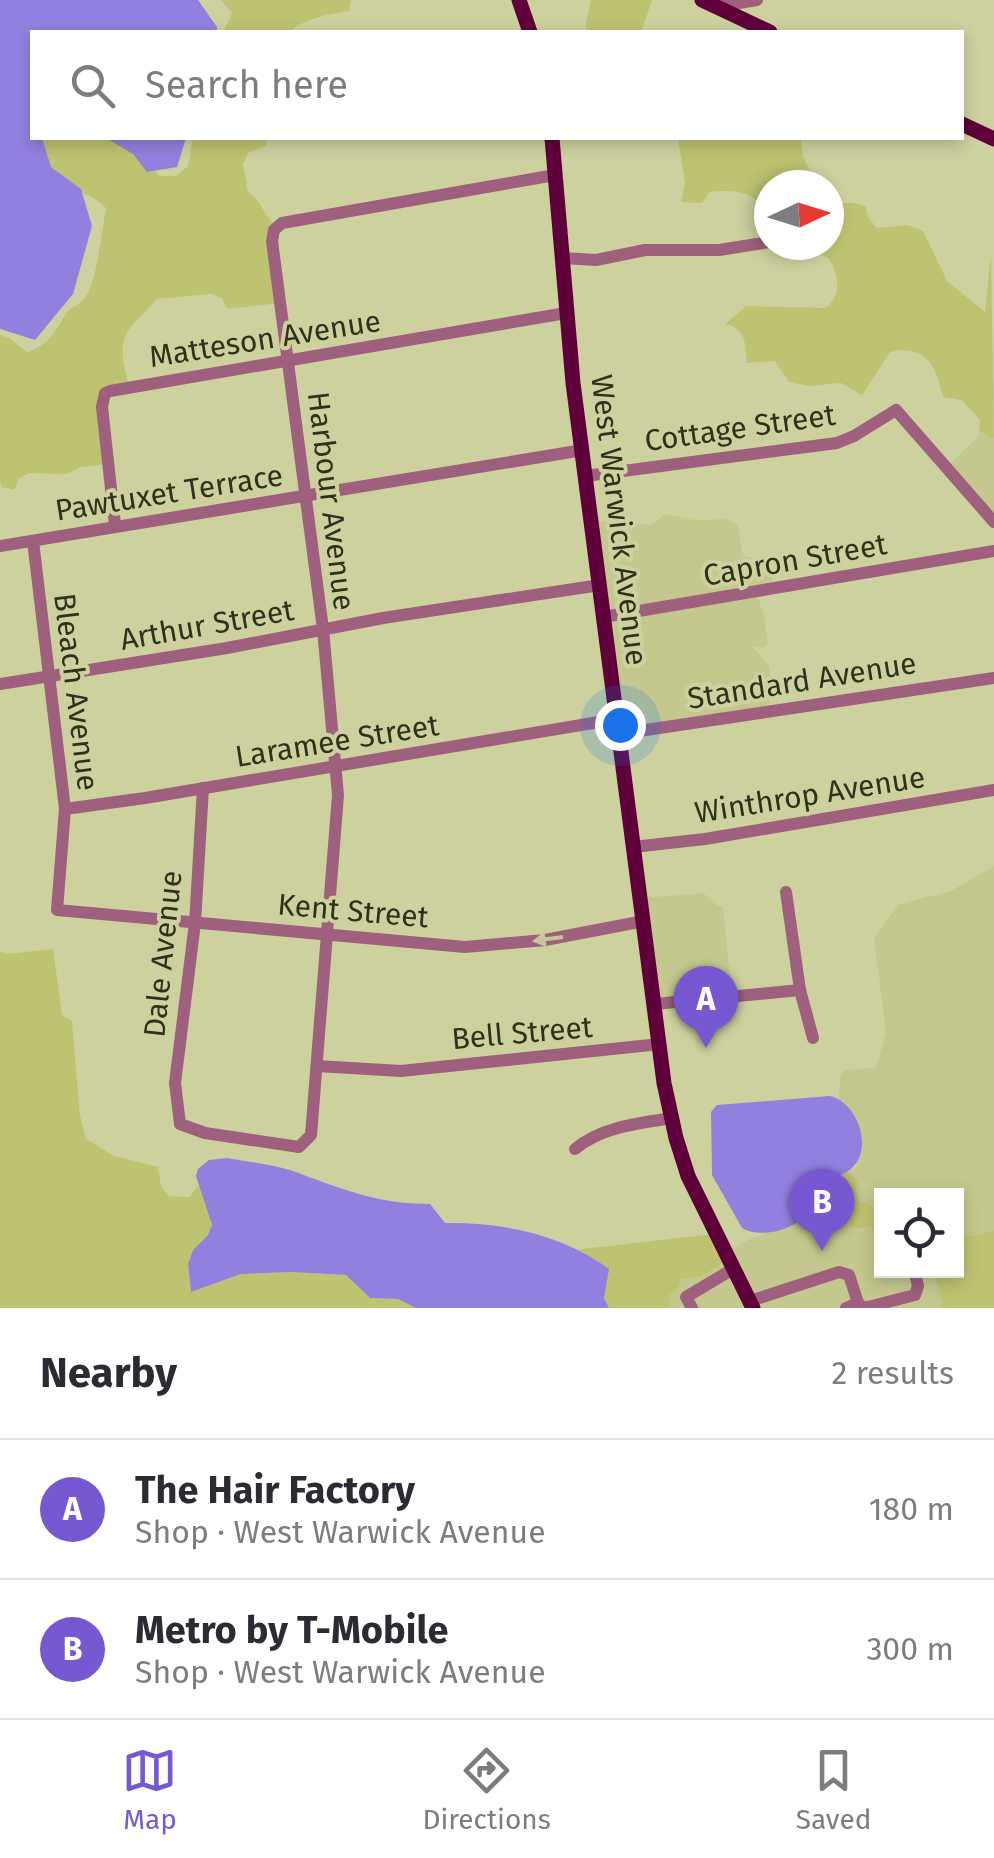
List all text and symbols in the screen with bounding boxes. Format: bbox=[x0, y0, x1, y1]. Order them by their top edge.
search box bbox=[30, 30, 964, 140]
icon: search bbox=[65, 58, 120, 113]
text: Search here bbox=[145, 62, 348, 108]
north arrow bbox=[754, 170, 844, 260]
street label: Matteson Avenue bbox=[147, 303, 383, 375]
street label: West Warwick Avenue bbox=[583, 373, 655, 667]
street label: Harbour Avenue bbox=[300, 390, 362, 612]
street label: Cottage Street bbox=[642, 397, 838, 459]
street label: Pawtuxet Terrace bbox=[53, 457, 285, 529]
street label: Capron Street bbox=[700, 526, 890, 594]
street label: Bleach Avenue bbox=[46, 591, 106, 793]
street label: Arthur Street bbox=[117, 592, 297, 658]
street label: Standard Avenue bbox=[685, 645, 919, 717]
your location bbox=[595, 700, 646, 751]
street label: Laramee Street bbox=[233, 707, 441, 775]
street label: Winthrop Avenue bbox=[692, 759, 928, 831]
street label: Dale Avenue bbox=[136, 869, 190, 1039]
street label: Kent Street bbox=[276, 886, 430, 936]
one-way arrow bbox=[531, 931, 563, 947]
pin: A bbox=[674, 966, 738, 1048]
street label: Bell Street bbox=[450, 1009, 594, 1057]
pin: B bbox=[790, 1168, 854, 1251]
map controls bbox=[874, 1188, 964, 1278]
button: locate bbox=[874, 1188, 964, 1278]
text: Nearby bbox=[40, 1348, 177, 1398]
text: 2 results bbox=[831, 1354, 954, 1392]
text: The Hair Factory bbox=[135, 1467, 415, 1513]
text: A bbox=[63, 1490, 82, 1528]
text: 180 m bbox=[869, 1490, 954, 1528]
text: Shop · West Warwick Avenue bbox=[135, 1513, 546, 1551]
text: Metro by T-Mobile bbox=[135, 1607, 449, 1653]
text: B bbox=[63, 1630, 82, 1668]
text: 300 m bbox=[866, 1630, 954, 1668]
text: Shop · West Warwick Avenue bbox=[135, 1653, 546, 1691]
tab: Map bbox=[122, 1743, 177, 1836]
tab: Directions bbox=[422, 1743, 551, 1836]
tab: Saved bbox=[796, 1743, 872, 1836]

